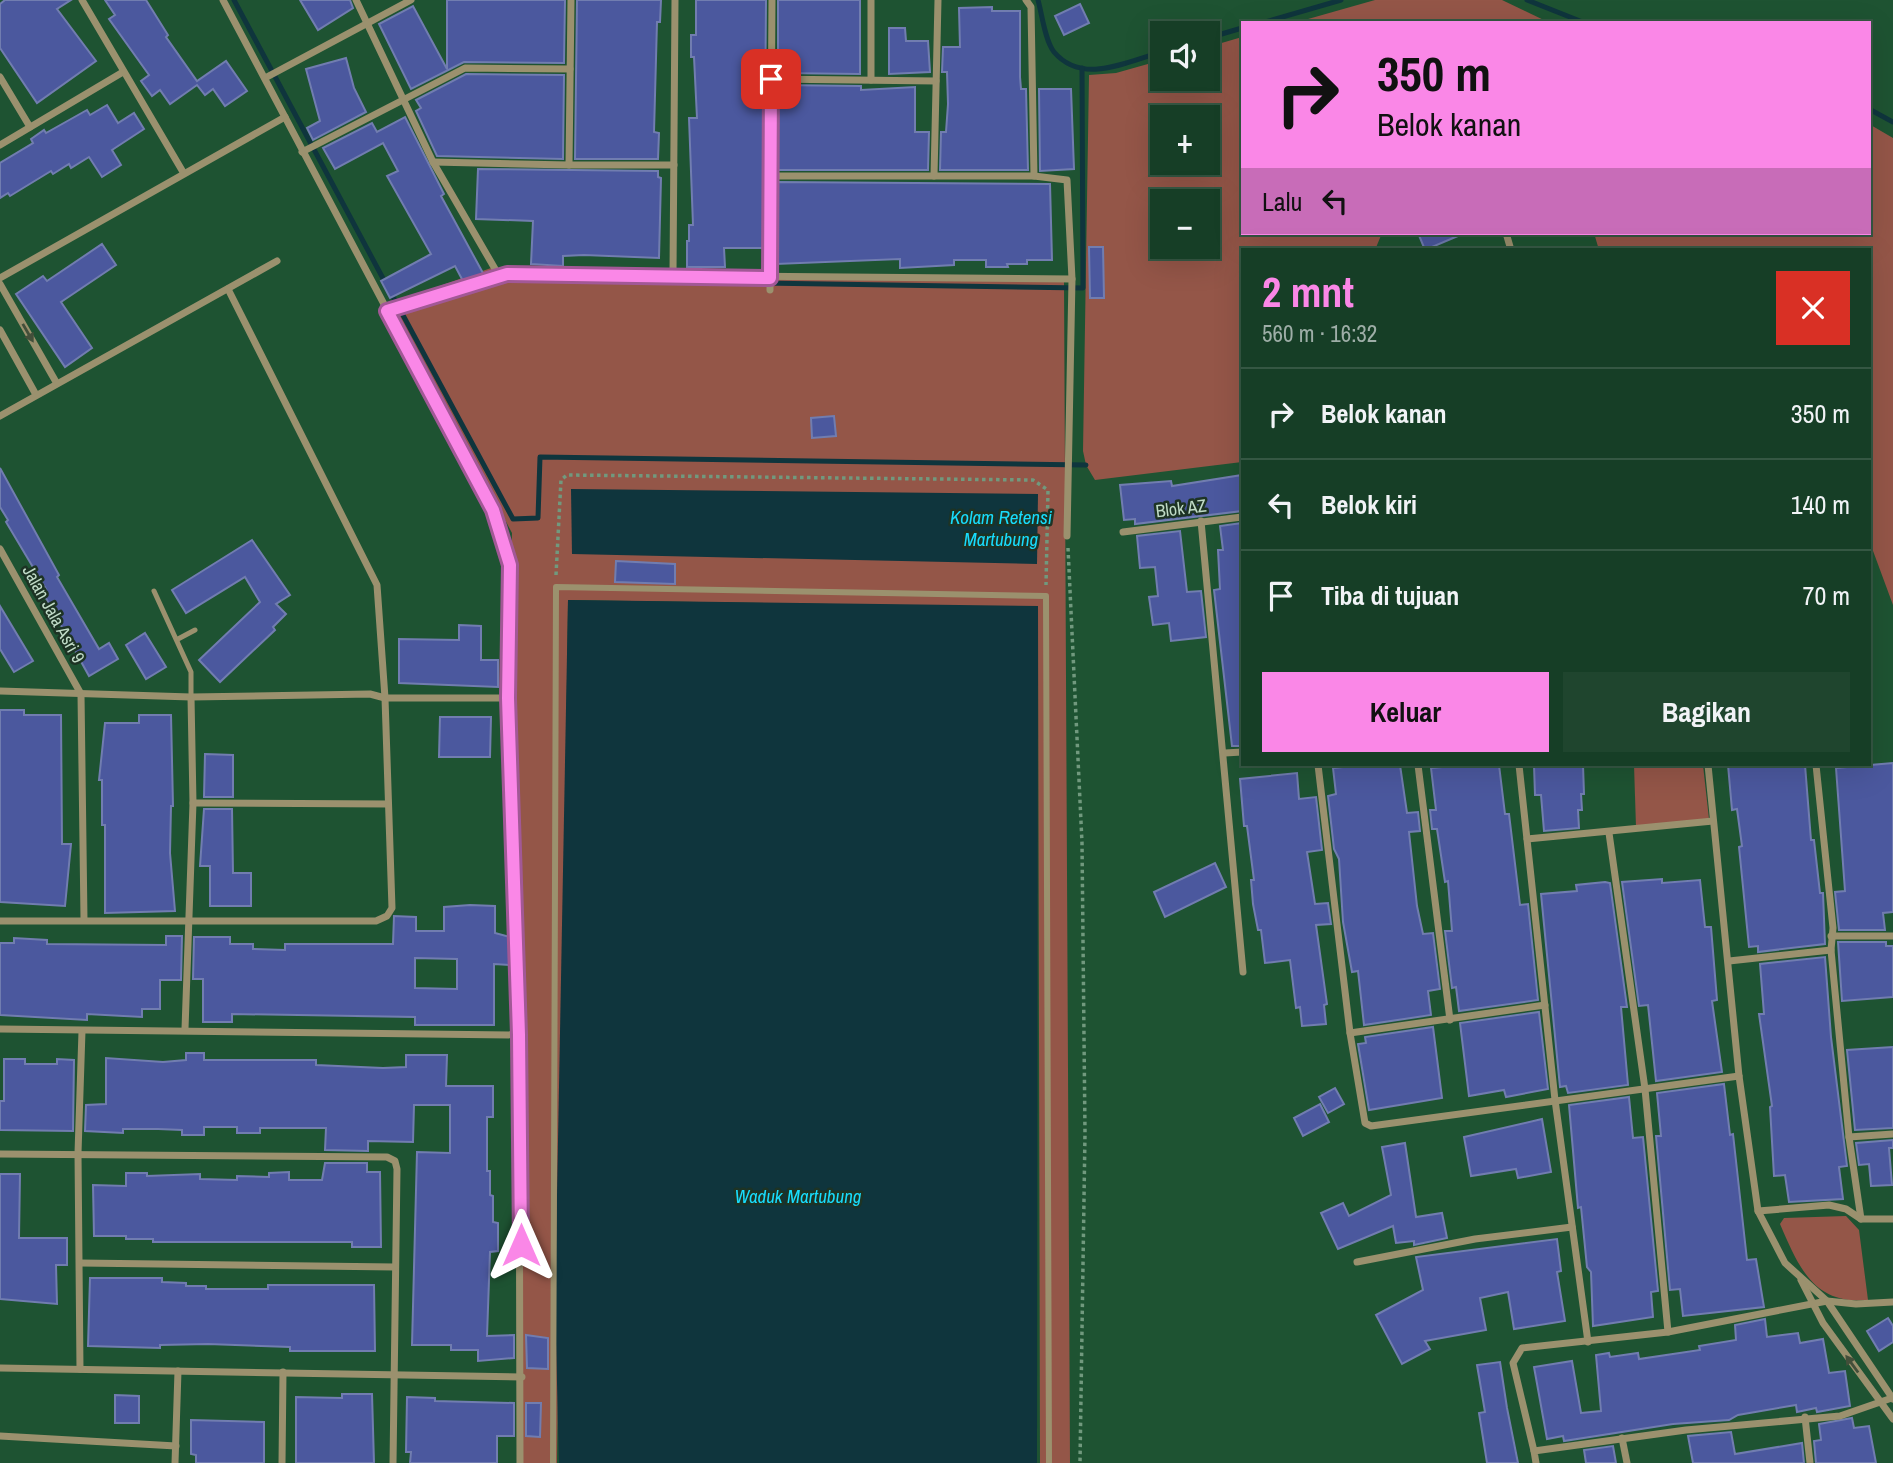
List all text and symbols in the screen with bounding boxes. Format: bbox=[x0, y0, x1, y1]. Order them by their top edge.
map controls bbox=[1150, 21, 1220, 259]
button: sound bbox=[1150, 21, 1220, 91]
text: 350 m bbox=[1377, 40, 1491, 106]
pin bbox=[741, 49, 801, 109]
icon: right bbox=[1262, 49, 1353, 140]
icon: arrive bbox=[752, 60, 790, 98]
text: Belok kanan bbox=[1377, 103, 1521, 146]
button: + bbox=[1150, 105, 1220, 175]
icon: left bbox=[1316, 182, 1354, 220]
text: Lalu bbox=[1262, 184, 1302, 219]
button: − bbox=[1150, 189, 1220, 259]
text: 2 mnt bbox=[1262, 264, 1354, 320]
button: close bbox=[1776, 271, 1850, 345]
text: 560 m · 16:32 bbox=[1262, 318, 1377, 349]
one-way arrow bbox=[22, 323, 34, 342]
icon: right bbox=[1262, 395, 1300, 433]
text: Belok kanan bbox=[1321, 396, 1447, 431]
text: 350 m bbox=[1791, 396, 1850, 431]
icon: left bbox=[1262, 486, 1300, 524]
text: Belok kiri bbox=[1321, 487, 1417, 522]
text: 140 m bbox=[1791, 487, 1850, 522]
street label: Blok AZ bbox=[1154, 492, 1208, 524]
water label: Kolam Retensi Martubung bbox=[950, 504, 1053, 552]
street label: Jalan Jala Asri 9 bbox=[17, 561, 91, 667]
icon: arrive bbox=[1262, 577, 1300, 615]
text: Tiba di tujuan bbox=[1321, 578, 1459, 613]
text: 70 m bbox=[1803, 578, 1850, 613]
button: Keluar bbox=[1262, 672, 1549, 752]
button: Bagikan bbox=[1563, 672, 1850, 752]
water label: Waduk Martubung bbox=[735, 1183, 862, 1209]
position arrow bbox=[484, 1208, 558, 1282]
one-way arrow bbox=[1845, 1356, 1860, 1374]

